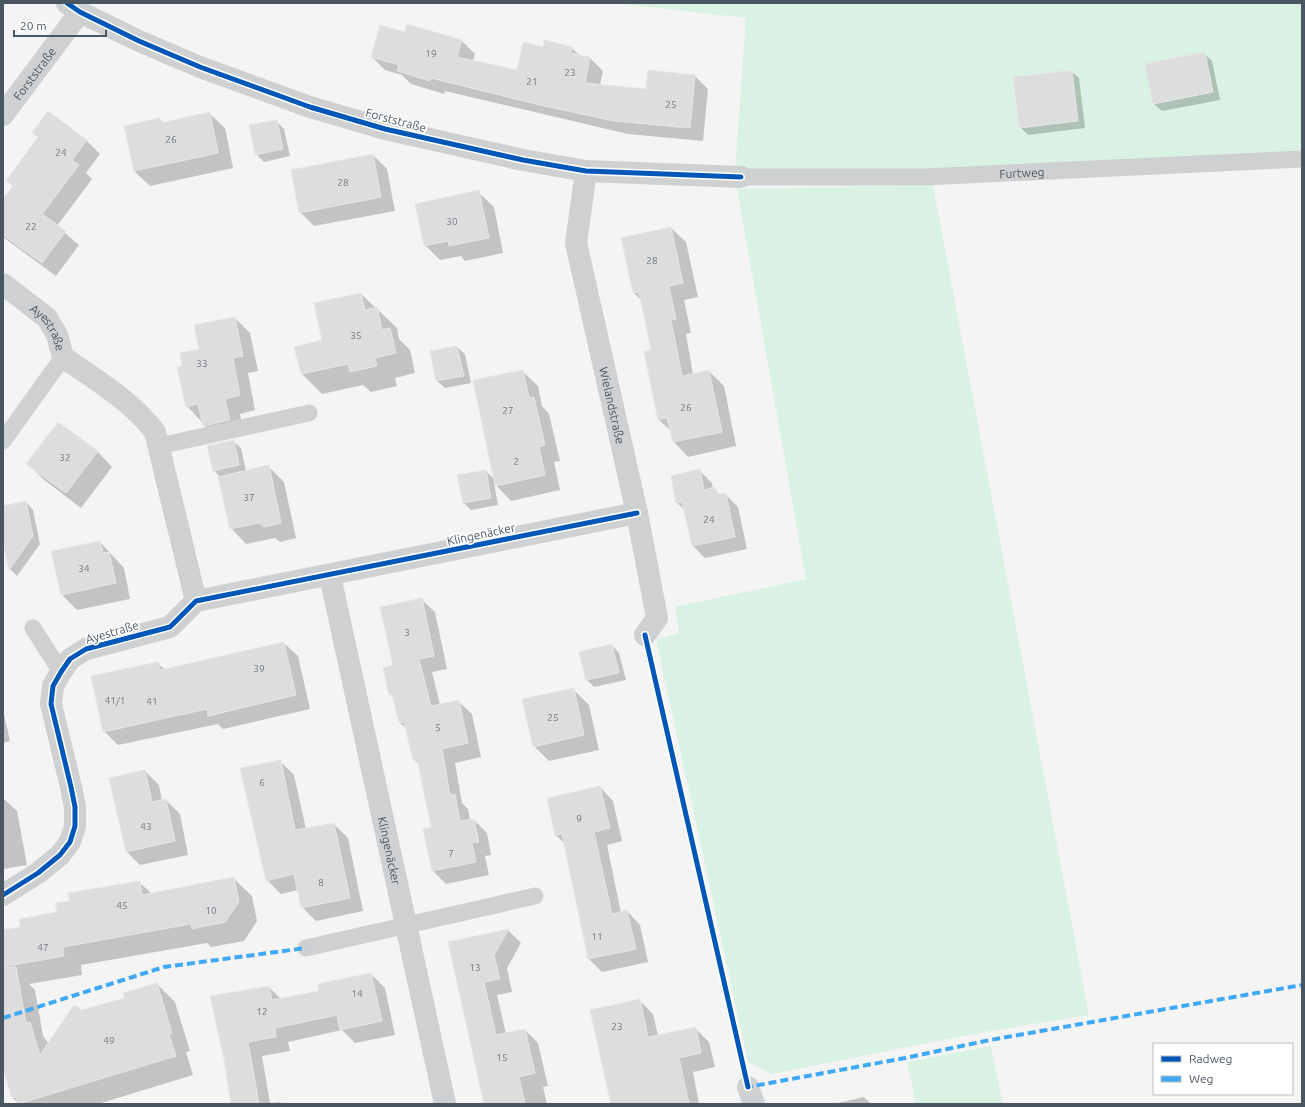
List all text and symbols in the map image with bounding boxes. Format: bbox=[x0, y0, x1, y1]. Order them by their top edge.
scale bar bbox=[14, 12, 106, 38]
text: 20 m bbox=[20, 19, 47, 32]
street label: Forststraße bbox=[10, 44, 58, 102]
house number: 19 bbox=[425, 48, 437, 59]
house number: 23 bbox=[564, 67, 576, 78]
house number: 21 bbox=[526, 76, 538, 87]
house number: 25 bbox=[665, 99, 677, 110]
street label: Forststraße bbox=[364, 106, 428, 134]
house number: 26 bbox=[165, 134, 177, 145]
house number: 24 bbox=[55, 147, 67, 158]
street label: Furtweg bbox=[999, 165, 1045, 180]
house number: 28 bbox=[337, 177, 349, 188]
house number: 30 bbox=[446, 216, 458, 227]
house number: 22 bbox=[25, 221, 37, 232]
house number: 28 bbox=[646, 255, 658, 266]
street label: Ayestraße bbox=[28, 301, 67, 352]
house number: 35 bbox=[350, 330, 362, 341]
house number: 33 bbox=[196, 358, 208, 369]
street label: Wielandstraße bbox=[598, 365, 628, 445]
house number: 26 bbox=[680, 402, 692, 413]
house number: 27 bbox=[502, 405, 514, 416]
house number: 32 bbox=[59, 452, 71, 463]
house number: 2 bbox=[513, 456, 519, 467]
house number: 37 bbox=[243, 492, 255, 503]
house number: 24 bbox=[703, 514, 715, 525]
street label: Klingenäcker bbox=[446, 520, 517, 548]
house number: 34 bbox=[78, 563, 90, 574]
street label: Ayestraße bbox=[84, 618, 140, 646]
house number: 3 bbox=[404, 627, 410, 638]
house number: 39 bbox=[253, 663, 265, 674]
house number: 41/1 bbox=[105, 695, 125, 706]
house number: 41 bbox=[146, 696, 158, 707]
house number: 25 bbox=[547, 712, 559, 723]
house number: 5 bbox=[435, 722, 441, 733]
house number: 6 bbox=[259, 777, 265, 788]
house number: 9 bbox=[576, 813, 582, 824]
street label: Klingenäcker bbox=[376, 815, 404, 886]
house number: 43 bbox=[140, 821, 152, 832]
house number: 7 bbox=[448, 848, 454, 859]
house number: 8 bbox=[318, 877, 324, 888]
house number: 45 bbox=[116, 900, 128, 911]
house number: 10 bbox=[205, 905, 217, 916]
house number: 11 bbox=[591, 931, 603, 942]
house number: 47 bbox=[37, 942, 49, 953]
house number: 13 bbox=[469, 962, 481, 973]
house number: 14 bbox=[351, 988, 363, 999]
house number: 12 bbox=[256, 1006, 268, 1017]
house number: 23 bbox=[611, 1021, 623, 1032]
house number: 49 bbox=[103, 1035, 115, 1046]
legend bbox=[1153, 1043, 1293, 1095]
house number: 15 bbox=[496, 1052, 508, 1063]
text: Radweg bbox=[1189, 1052, 1232, 1065]
text: Weg bbox=[1189, 1072, 1213, 1085]

